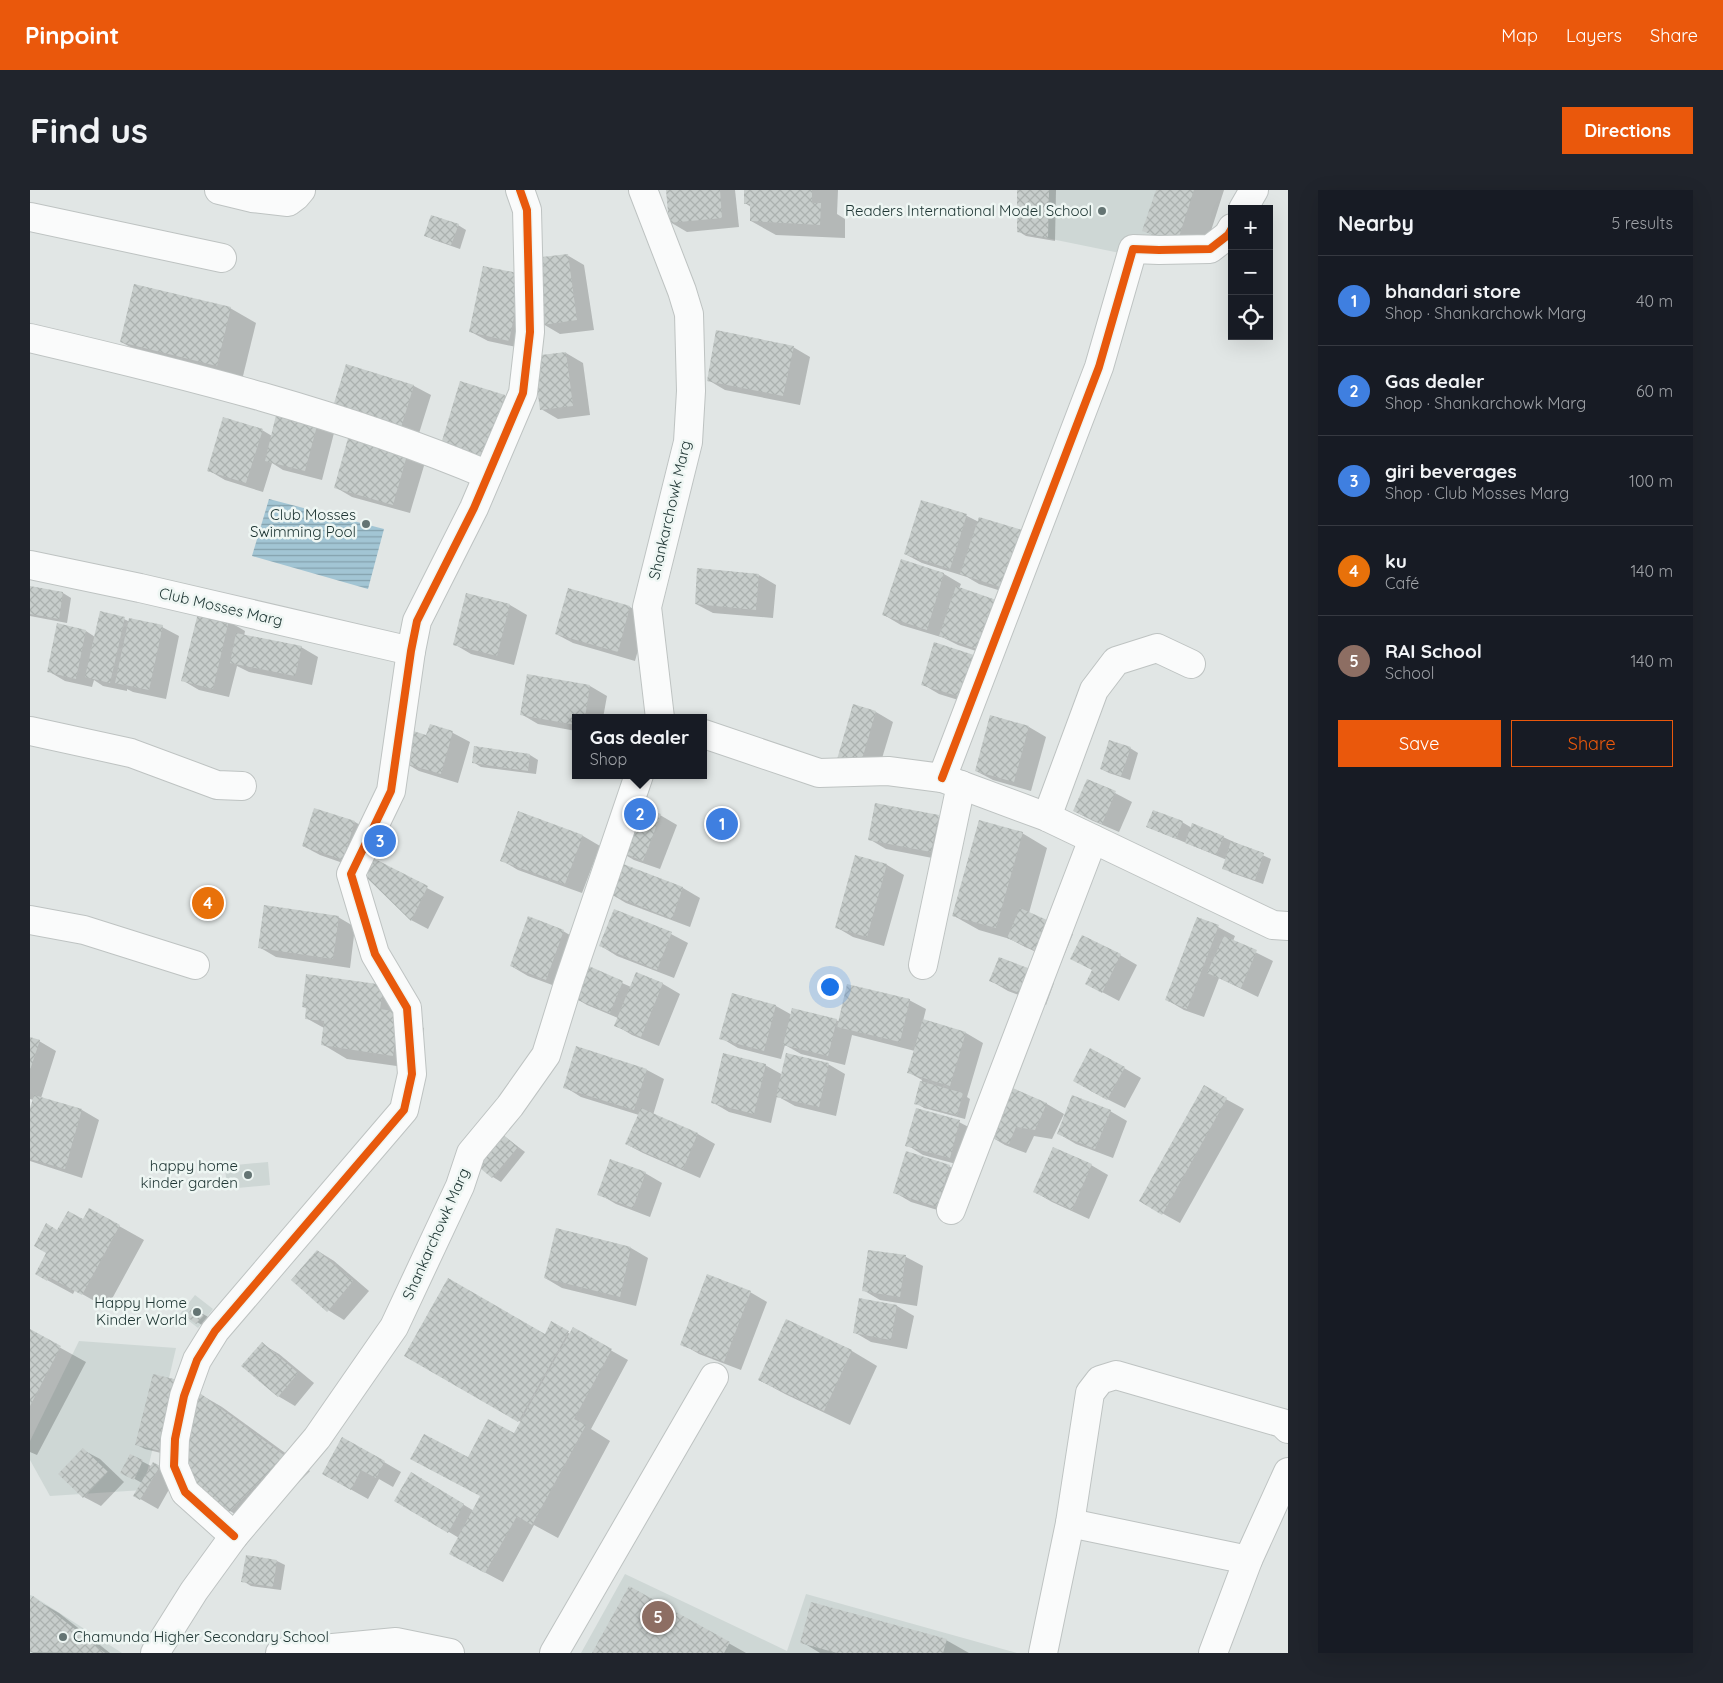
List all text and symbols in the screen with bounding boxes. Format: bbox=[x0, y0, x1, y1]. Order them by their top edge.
text: Pinpoint bbox=[25, 20, 119, 50]
text: Map bbox=[1501, 24, 1538, 47]
text: Layers bbox=[1566, 24, 1622, 47]
text: Share bbox=[1650, 24, 1698, 47]
button: Directions bbox=[1562, 107, 1693, 154]
text: Find us bbox=[30, 108, 148, 152]
place label: Readers International Model School bbox=[845, 201, 1092, 220]
marker: Readers International Model School bbox=[1096, 205, 1108, 217]
map controls bbox=[1228, 205, 1273, 340]
button: + bbox=[1228, 205, 1273, 250]
text: Nearby bbox=[1338, 210, 1414, 236]
text: 5 results bbox=[1612, 213, 1673, 233]
button: − bbox=[1228, 250, 1273, 295]
text: bhandari store bbox=[1385, 279, 1521, 303]
text: 1 bbox=[1351, 291, 1357, 311]
text: 40 m bbox=[1636, 291, 1673, 311]
button: locate bbox=[1228, 295, 1273, 340]
text: Shop · Shankarchowk Marg bbox=[1385, 303, 1586, 323]
text: Gas dealer bbox=[1385, 369, 1484, 393]
text: 2 bbox=[1349, 381, 1359, 401]
text: 60 m bbox=[1636, 381, 1673, 401]
text: Shop · Shankarchowk Marg bbox=[1385, 393, 1586, 413]
street label: Shankarchowk Marg bbox=[644, 438, 695, 581]
text: giri beverages bbox=[1385, 459, 1517, 483]
text: 3 bbox=[1350, 471, 1358, 491]
text: 100 m bbox=[1629, 471, 1673, 491]
text: Shop · Club Mosses Marg bbox=[1385, 483, 1569, 503]
place label: Club Mosses Swimming Pool bbox=[250, 505, 356, 541]
marker: Club Mosses Swimming Pool bbox=[360, 518, 372, 530]
text: ku bbox=[1385, 549, 1407, 573]
text: 4 bbox=[1349, 561, 1359, 581]
text: 140 m bbox=[1630, 561, 1673, 581]
text: Café bbox=[1385, 573, 1419, 593]
street label: Club Mosses Marg bbox=[157, 583, 285, 630]
text: RAI School bbox=[1385, 639, 1482, 663]
text: 5 bbox=[1349, 651, 1359, 671]
text: 140 m bbox=[1630, 651, 1673, 671]
text: School bbox=[1385, 663, 1434, 683]
popup bbox=[572, 714, 707, 779]
button: Save bbox=[1338, 720, 1501, 767]
button: Share bbox=[1511, 720, 1673, 767]
text: Gas dealer bbox=[590, 725, 689, 749]
text: Shop bbox=[590, 749, 627, 769]
pin: 2 bbox=[624, 795, 656, 833]
pin: 1 bbox=[706, 805, 738, 843]
pin: 3 bbox=[364, 822, 396, 860]
pin: 4 bbox=[192, 884, 224, 922]
your location bbox=[817, 974, 843, 1000]
place label: happy home kinder garden bbox=[141, 1156, 238, 1192]
street label: Shankarchowk Marg bbox=[398, 1165, 473, 1303]
marker: happy home kinder garden bbox=[242, 1169, 254, 1181]
place label: Happy Home Kinder World bbox=[94, 1293, 187, 1329]
marker: Happy Home Kinder World bbox=[191, 1306, 203, 1318]
pin: 5 bbox=[642, 1598, 674, 1636]
place label: Chamunda Higher Secondary School bbox=[73, 1627, 329, 1646]
marker: Chamunda Higher Secondary School bbox=[57, 1631, 69, 1643]

